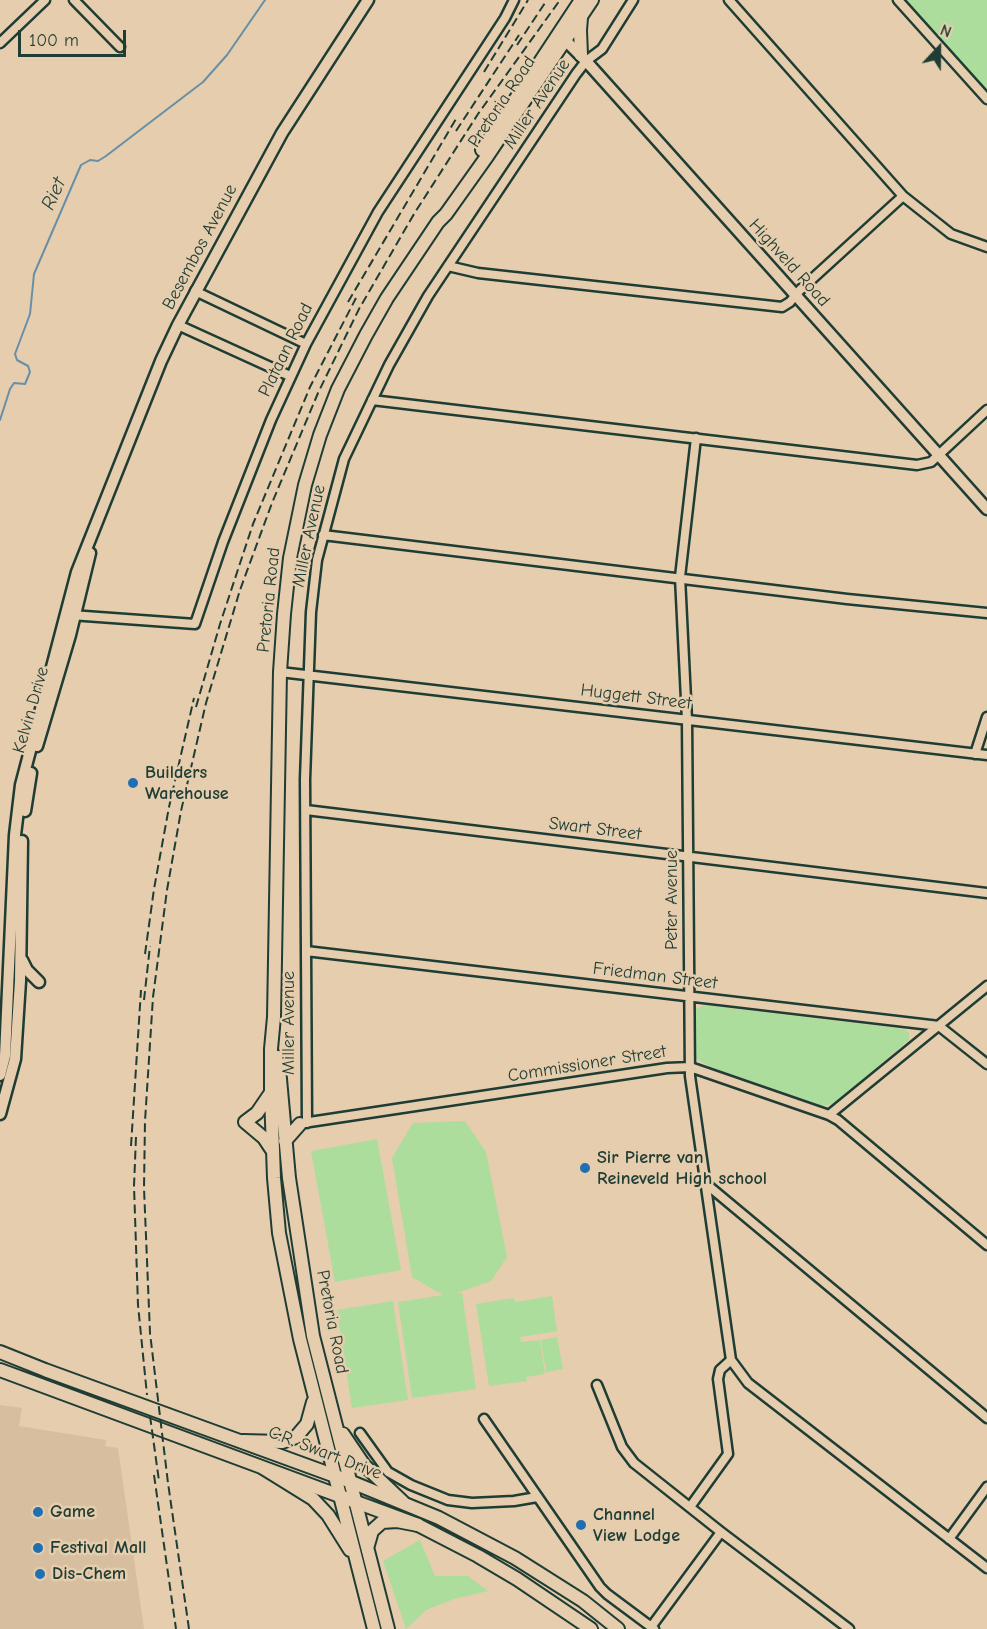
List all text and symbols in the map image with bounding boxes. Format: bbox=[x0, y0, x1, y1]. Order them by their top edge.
scale bar bbox=[21, 18, 129, 56]
north arrow bbox=[909, 18, 969, 78]
text: N bbox=[938, 21, 954, 42]
text: 100 m bbox=[29, 30, 79, 51]
street label: Pretoria Road bbox=[464, 52, 540, 152]
street label: Miller Avenue bbox=[499, 55, 575, 153]
water label: Riet bbox=[36, 174, 72, 214]
street label: Besembos Avenue bbox=[158, 181, 242, 313]
street label: Highveld Road bbox=[744, 215, 834, 311]
street label: Plataan Road bbox=[254, 300, 318, 400]
street label: Miller Avenue bbox=[288, 483, 330, 589]
street label: Pretoria Road bbox=[253, 546, 285, 654]
street label: Kelvin Drive bbox=[8, 664, 54, 756]
street label: Huggett Street bbox=[579, 679, 693, 715]
place label: Builders Warehouse bbox=[145, 762, 229, 804]
marker: Builders Warehouse bbox=[126, 776, 140, 790]
street label: Swart Street bbox=[548, 813, 642, 845]
street label: Peter Avenue bbox=[661, 850, 683, 950]
street label: Friedman Street bbox=[591, 958, 719, 994]
street label: Miller Avenue bbox=[278, 971, 300, 1075]
street label: Commissioner Street bbox=[506, 1041, 668, 1087]
place label: Sir Pierre van Reineveld High school bbox=[597, 1147, 767, 1190]
marker: Sir Pierre van Reineveld High school bbox=[578, 1161, 592, 1175]
street label: Pretoria Road bbox=[311, 1268, 353, 1376]
street label: C.R. Swart Drive bbox=[265, 1421, 385, 1485]
place label: Game bbox=[50, 1501, 95, 1523]
place label: Channel View Lodge bbox=[593, 1504, 680, 1546]
marker: Game bbox=[31, 1505, 45, 1519]
marker: Channel View Lodge bbox=[574, 1518, 588, 1532]
place label: Festival Mall bbox=[50, 1537, 147, 1559]
marker: Festival Mall bbox=[31, 1541, 45, 1555]
place label: Dis-Chem bbox=[52, 1563, 126, 1585]
marker: Dis-Chem bbox=[33, 1567, 47, 1581]

